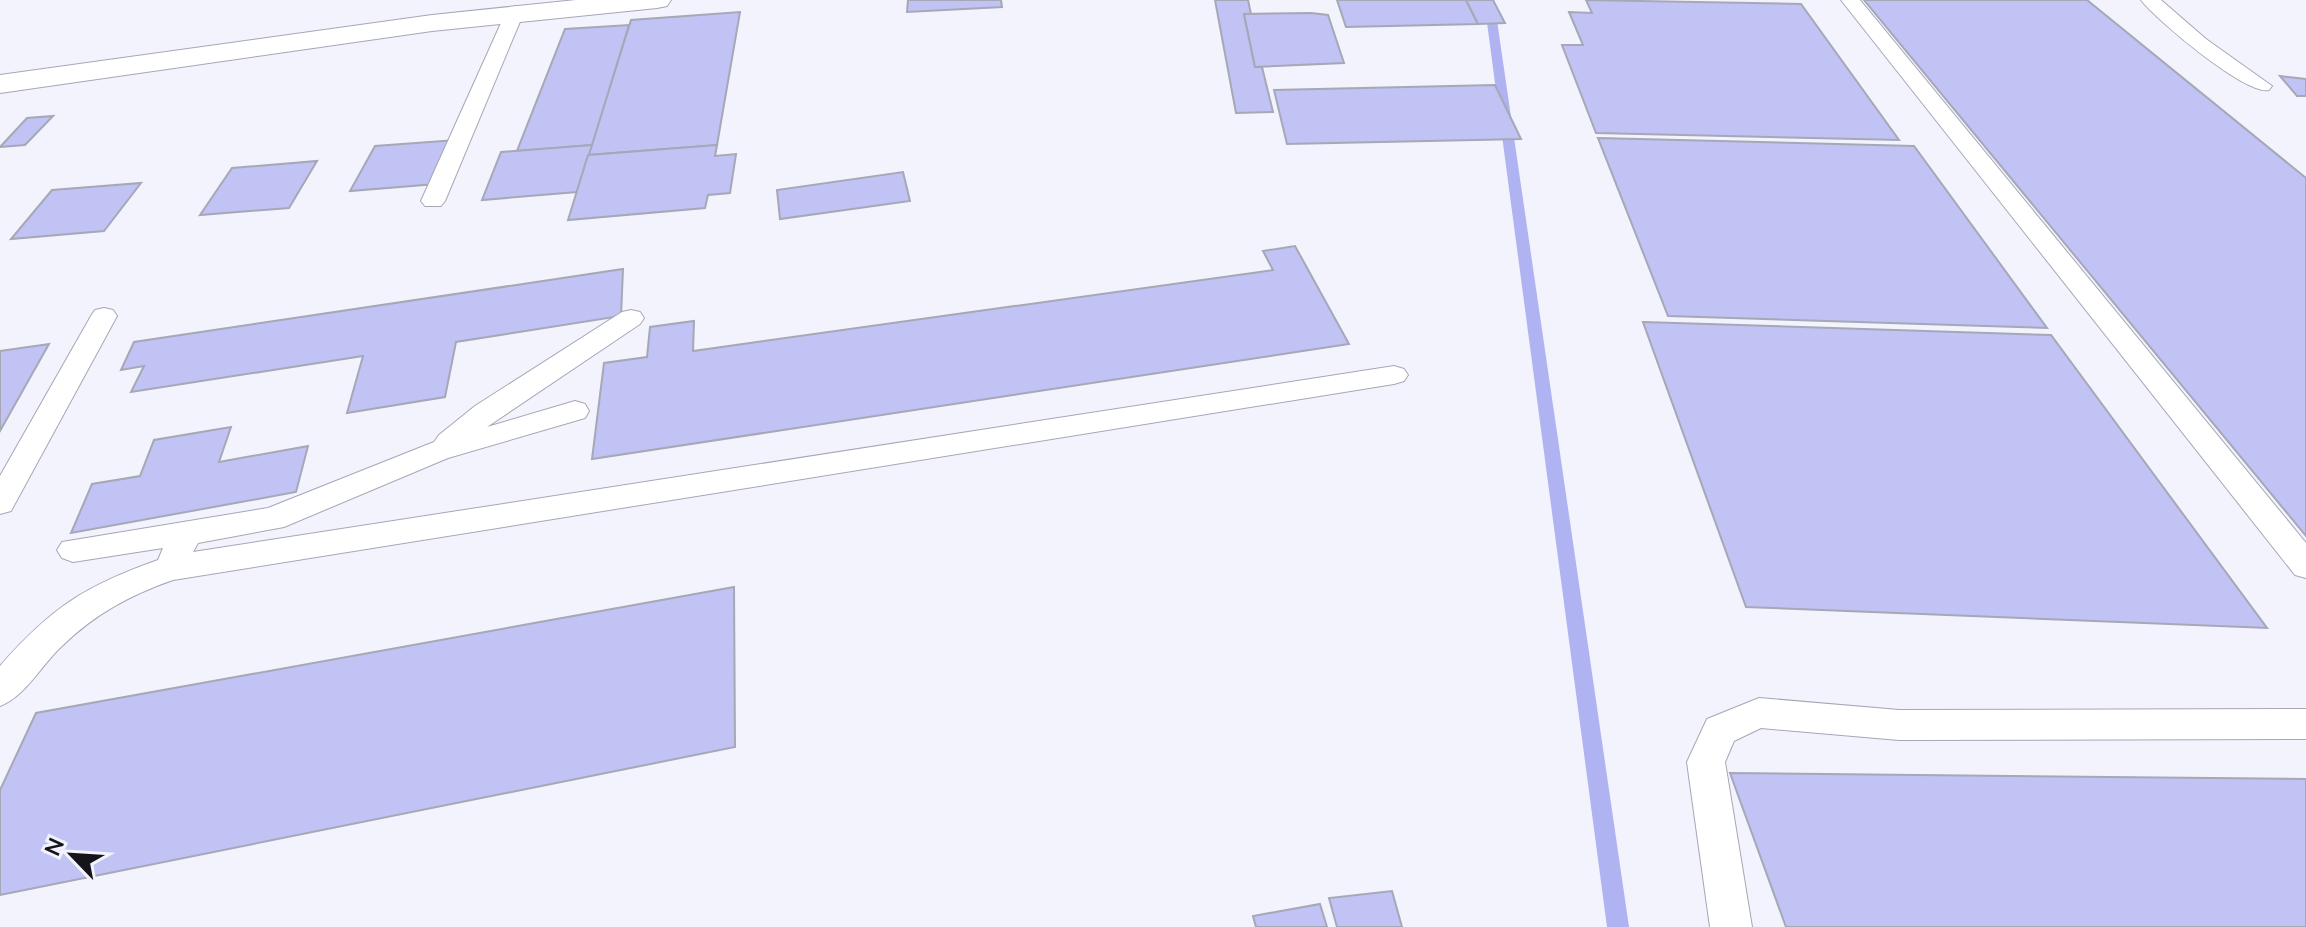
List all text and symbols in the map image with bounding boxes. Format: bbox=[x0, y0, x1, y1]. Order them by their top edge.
north arrow bbox=[32, 815, 112, 895]
text: N bbox=[38, 833, 72, 861]

